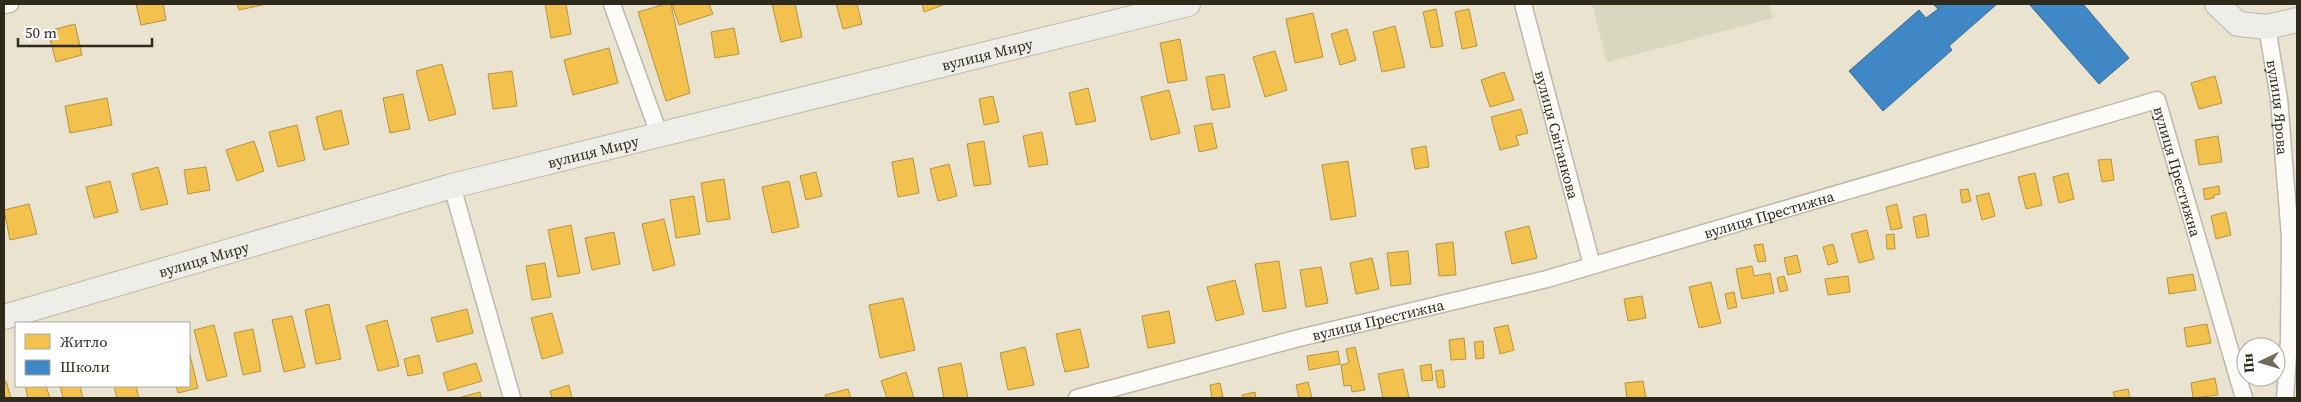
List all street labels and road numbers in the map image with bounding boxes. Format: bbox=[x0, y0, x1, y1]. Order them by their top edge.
street label: вулиця Миру bbox=[939, 32, 1035, 75]
street label: вулиця Ярова bbox=[2262, 58, 2294, 156]
street label: вулиця Світанкова bbox=[1530, 68, 1585, 201]
street label: вулиця Престижна bbox=[2149, 104, 2207, 239]
street label: вулиця Миру bbox=[545, 130, 641, 173]
street label: вулиця Престижна bbox=[1701, 185, 1837, 243]
street label: вулиця Миру bbox=[156, 235, 252, 282]
street label: вулиця Престижна bbox=[1310, 293, 1446, 345]

